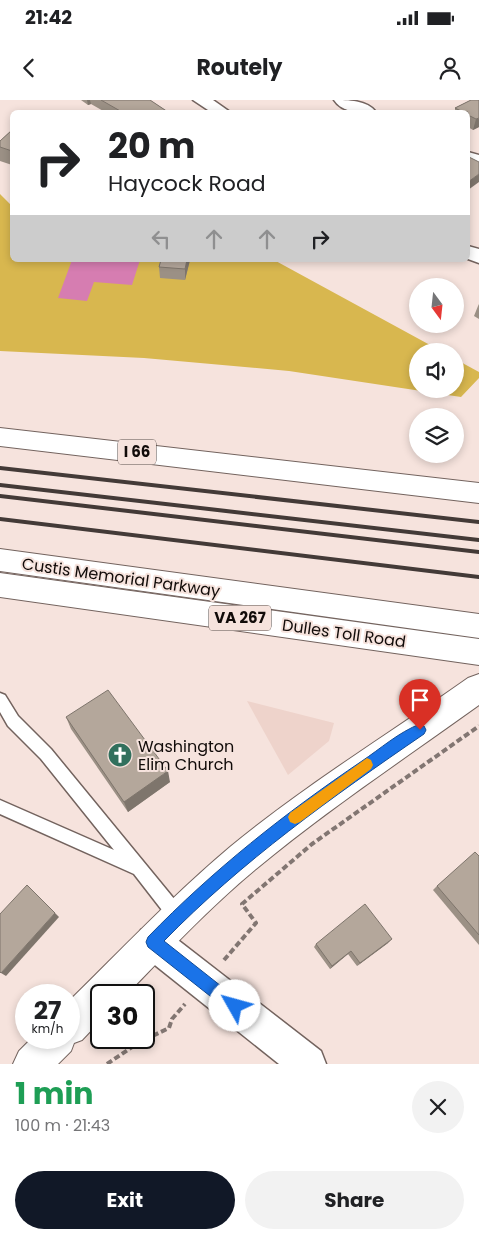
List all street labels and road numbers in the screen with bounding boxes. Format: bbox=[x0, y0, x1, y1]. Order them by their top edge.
road number: I 66 bbox=[118, 440, 156, 464]
street label: Custis Memorial Parkway bbox=[20, 552, 222, 603]
road number: VA 267 bbox=[209, 606, 271, 630]
street label: Dulles Toll Road bbox=[281, 613, 407, 654]

